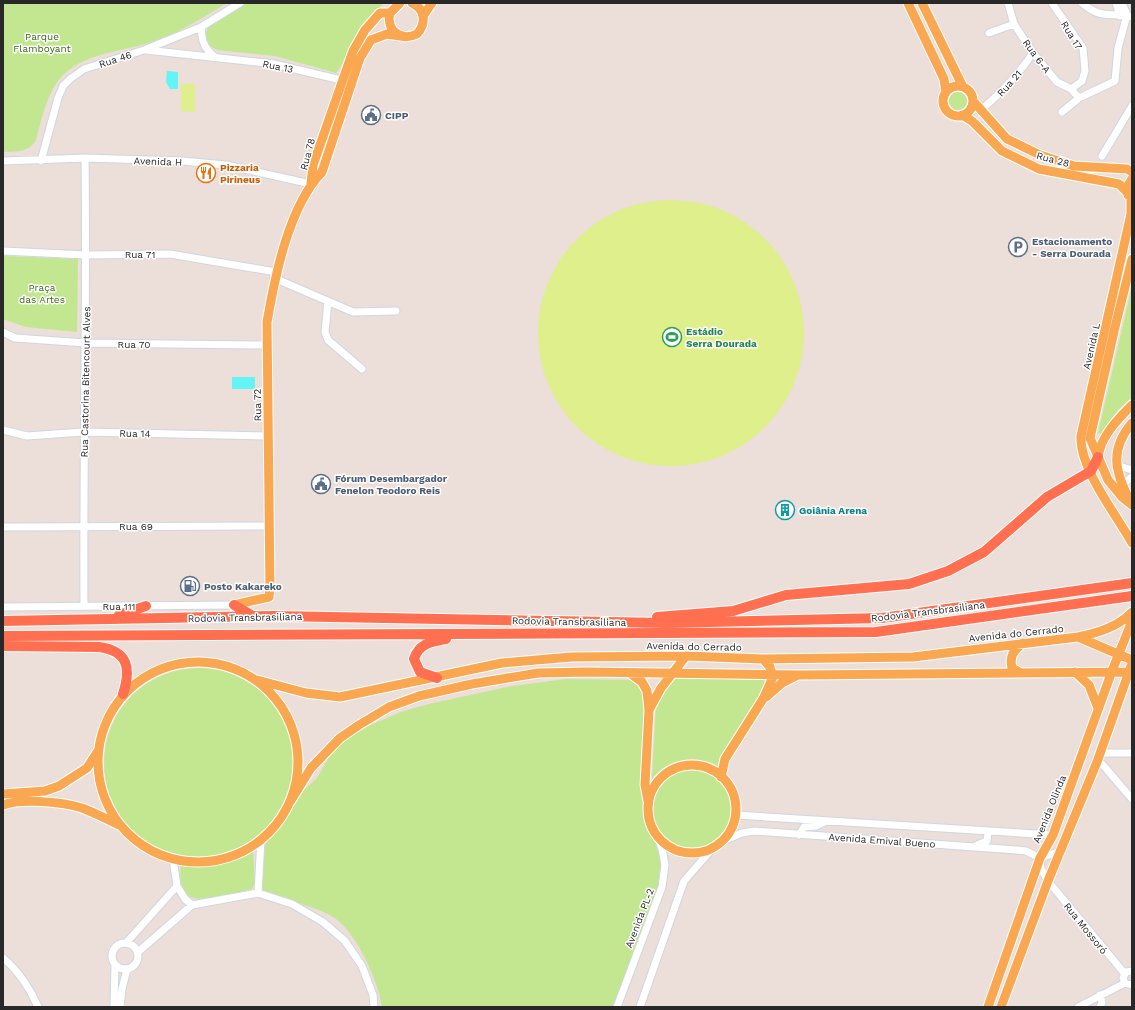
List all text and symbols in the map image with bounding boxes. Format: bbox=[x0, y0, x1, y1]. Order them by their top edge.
street label: Rua 17 bbox=[1059, 19, 1084, 52]
park label: Parque Flamboyant bbox=[13, 31, 72, 54]
street label: Rua 6-A bbox=[1021, 37, 1053, 76]
street label: Rua 46 bbox=[97, 49, 133, 70]
street label: Rua 13 bbox=[262, 58, 294, 75]
street label: Rua 21 bbox=[995, 68, 1024, 99]
public building icon: CIPP bbox=[360, 104, 382, 126]
place label: CIPP bbox=[385, 110, 409, 121]
street label: Rua 78 bbox=[298, 137, 317, 171]
street label: Rua 28 bbox=[1035, 150, 1070, 169]
street label: Avenida H bbox=[134, 155, 182, 168]
restaurant icon: Pizzaria Pirineus bbox=[195, 162, 217, 184]
place label: Pizzaria Pirineus bbox=[220, 162, 261, 185]
parking icon: Estacionamento - Serra Dourada bbox=[1007, 236, 1029, 258]
place label: Estacionamento - Serra Dourada bbox=[1032, 236, 1112, 259]
street label: Rua 71 bbox=[125, 249, 155, 260]
park label: Praça das Artes bbox=[19, 282, 65, 305]
street label: Rua Castorina Bitencourt Alves bbox=[79, 306, 92, 458]
street label: Avenida L bbox=[1081, 322, 1102, 370]
sports icon: Estádio Serra Dourada bbox=[661, 326, 683, 348]
place label: Estádio Serra Dourada bbox=[686, 326, 757, 349]
street label: Rua 70 bbox=[118, 339, 150, 350]
street label: Rua 72 bbox=[252, 388, 263, 421]
street label: Rua 14 bbox=[119, 428, 151, 439]
public building icon: Fórum Desembargador Fenelon Teodoro Reis bbox=[310, 473, 332, 495]
place label: Fórum Desembargador Fenelon Teodoro Reis bbox=[335, 473, 448, 496]
building icon: Goiânia Arena bbox=[774, 499, 796, 521]
place label: Goiânia Arena bbox=[799, 505, 867, 516]
street label: Rua 69 bbox=[119, 521, 153, 532]
fuel station icon: Posto Kakareko bbox=[179, 575, 201, 597]
place label: Posto Kakareko bbox=[204, 581, 282, 592]
street label: Rodovia Transbrasiliana bbox=[871, 599, 986, 624]
street label: Rua 111 bbox=[102, 601, 136, 612]
street label: Rodovia Transbrasiliana bbox=[188, 611, 303, 624]
street label: Rodovia Transbrasiliana bbox=[512, 615, 627, 628]
street label: Avenida do Cerrado bbox=[968, 623, 1064, 644]
street label: Avenida do Cerrado bbox=[646, 640, 742, 653]
street label: Avenida Olinda bbox=[1031, 773, 1068, 845]
street label: Avenida Emival Bueno bbox=[828, 831, 936, 850]
street label: Avenida PL-2 bbox=[623, 887, 656, 950]
street label: Rua Mossoró bbox=[1062, 901, 1110, 956]

